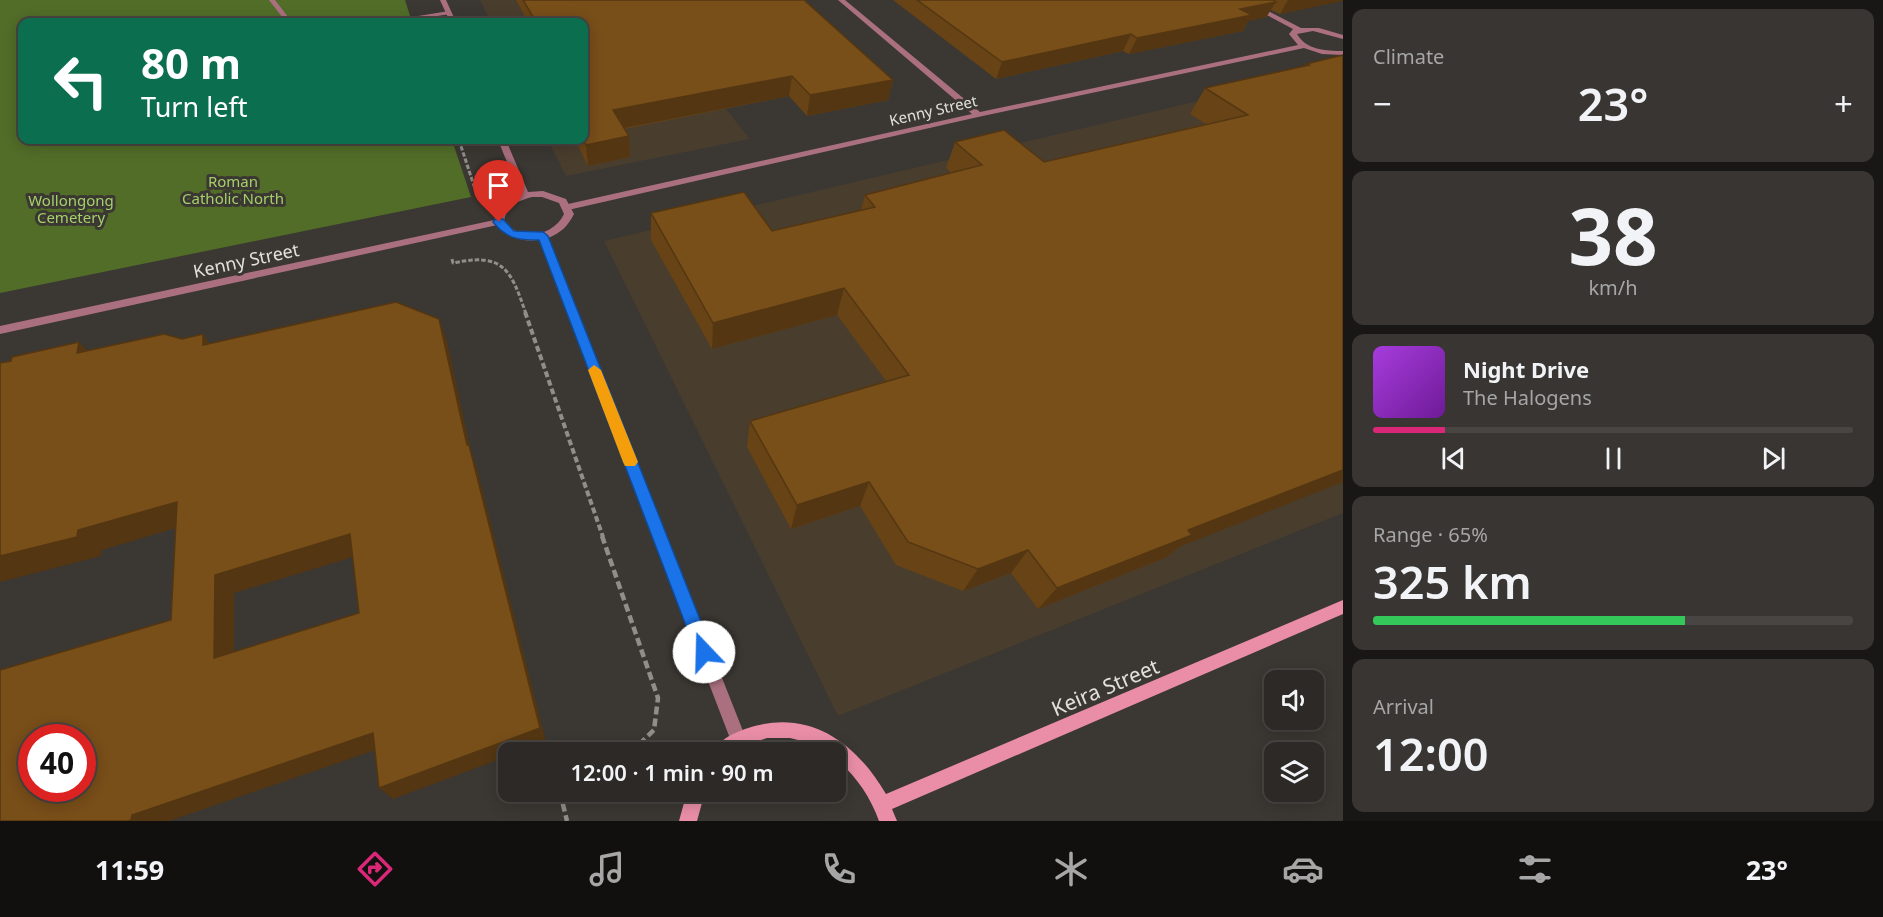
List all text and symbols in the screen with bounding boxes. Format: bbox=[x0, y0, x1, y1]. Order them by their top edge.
text: 80 m bbox=[141, 34, 241, 91]
icon: left bbox=[42, 42, 120, 120]
text: Climate bbox=[1373, 43, 1444, 70]
text: 23° bbox=[1578, 73, 1648, 134]
text: − bbox=[1373, 81, 1392, 126]
text: + bbox=[1834, 81, 1853, 126]
text: Turn left bbox=[141, 88, 247, 125]
street label: Kenny Street bbox=[887, 90, 980, 130]
pin bbox=[473, 160, 524, 222]
icon: arrive bbox=[482, 169, 515, 202]
park label: Roman Catholic North bbox=[182, 171, 284, 208]
text: 38 bbox=[1568, 182, 1658, 288]
park label: Wollongong Cemetery bbox=[28, 190, 114, 227]
street label: Kenny Street bbox=[191, 237, 302, 283]
text: km/h bbox=[1588, 274, 1638, 301]
text: Night Drive bbox=[1463, 354, 1589, 384]
text: The Halogens bbox=[1463, 384, 1592, 411]
icon: previous bbox=[1437, 442, 1470, 475]
icon: pause bbox=[1597, 442, 1630, 475]
icon: next bbox=[1757, 442, 1790, 475]
text: Range · 65% bbox=[1373, 521, 1488, 548]
text: 325 km bbox=[1373, 551, 1532, 612]
position arrow bbox=[672, 620, 736, 684]
street label: Keira Street bbox=[1047, 652, 1164, 722]
map controls bbox=[1264, 670, 1324, 802]
button: sound bbox=[1264, 670, 1324, 730]
text: Arrival bbox=[1373, 693, 1434, 720]
text: 12:00 bbox=[1373, 723, 1488, 784]
speed limit sign: 40 bbox=[18, 724, 96, 802]
button: layers bbox=[1264, 742, 1324, 802]
text: 12:00 · 1 min · 90 m bbox=[570, 757, 774, 787]
icon: directions bbox=[354, 848, 396, 890]
icon: music bbox=[586, 848, 628, 890]
icon: phone bbox=[818, 848, 860, 890]
icon: climate bbox=[1050, 848, 1092, 890]
icon: car bbox=[1282, 848, 1324, 890]
icon: filters bbox=[1514, 848, 1556, 890]
text: 11:59 bbox=[95, 851, 164, 888]
text: 23° bbox=[1746, 851, 1788, 888]

